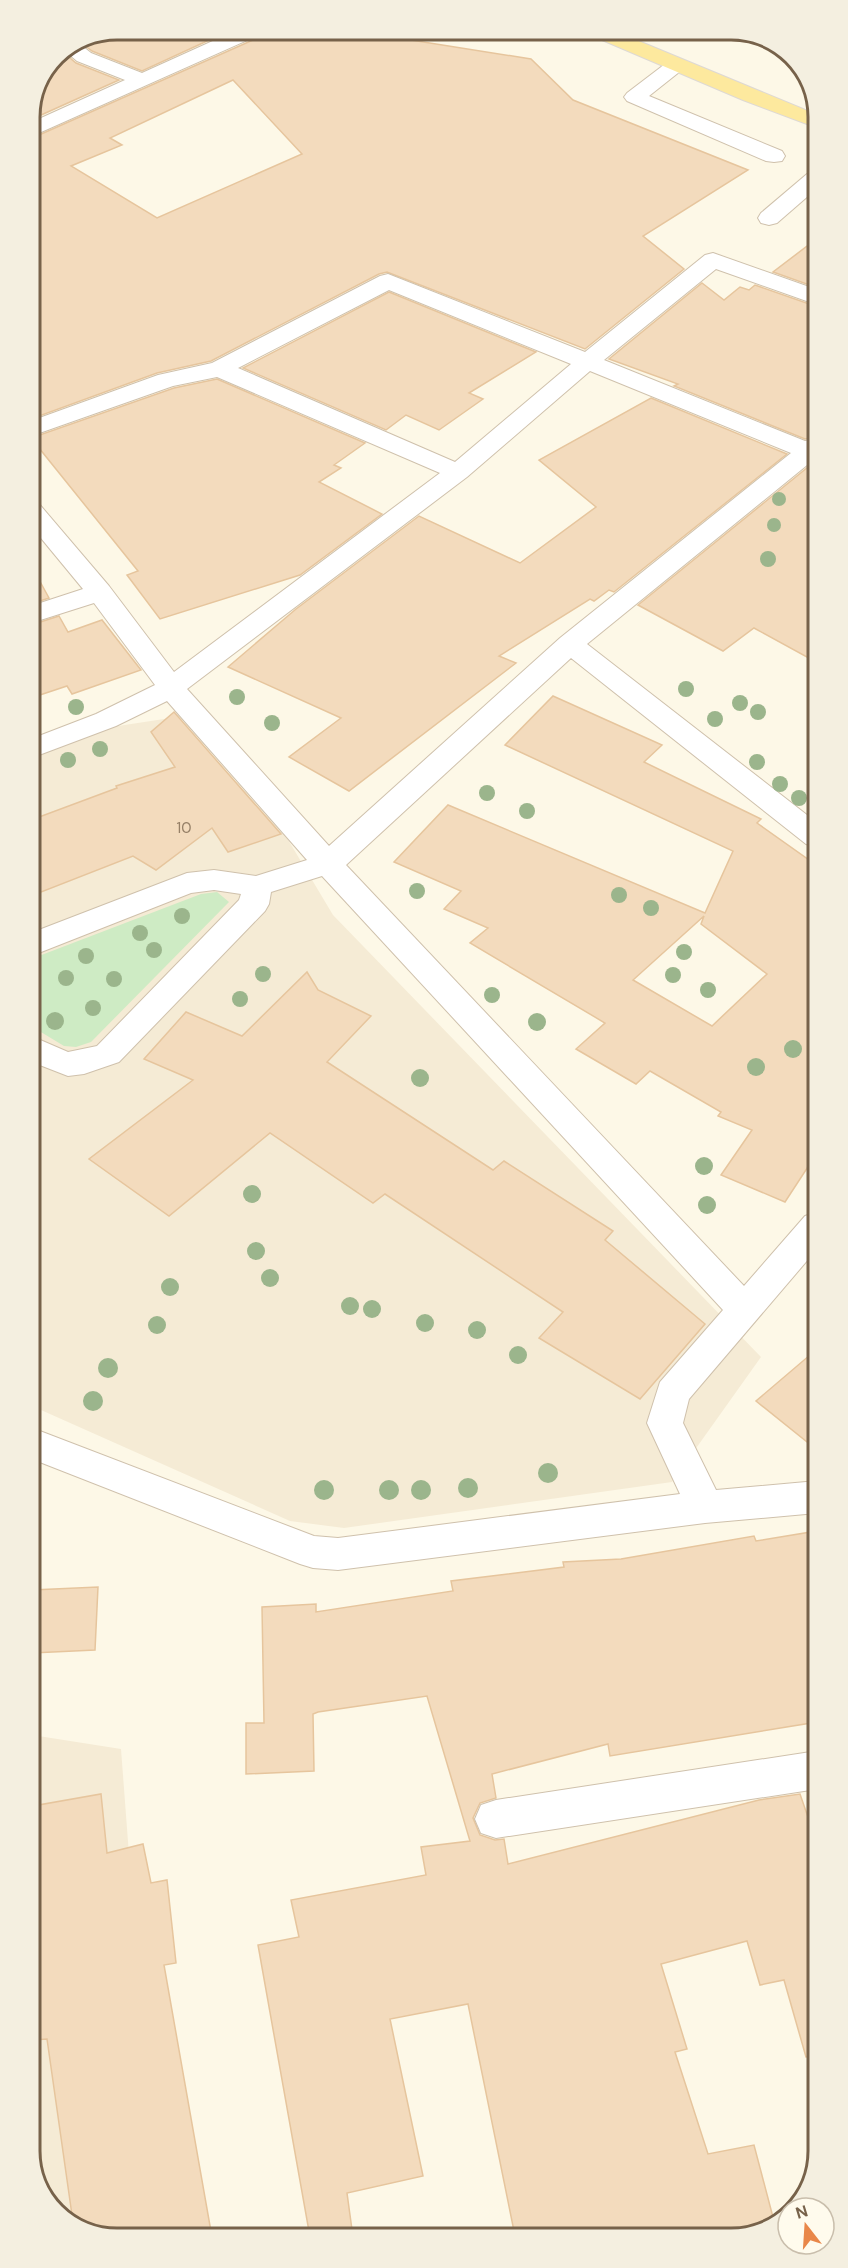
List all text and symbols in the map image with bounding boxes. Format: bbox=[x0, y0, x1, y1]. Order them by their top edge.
house number: 10 bbox=[177, 818, 191, 838]
north arrow bbox=[776, 2196, 836, 2256]
text: N bbox=[793, 2200, 810, 2224]

